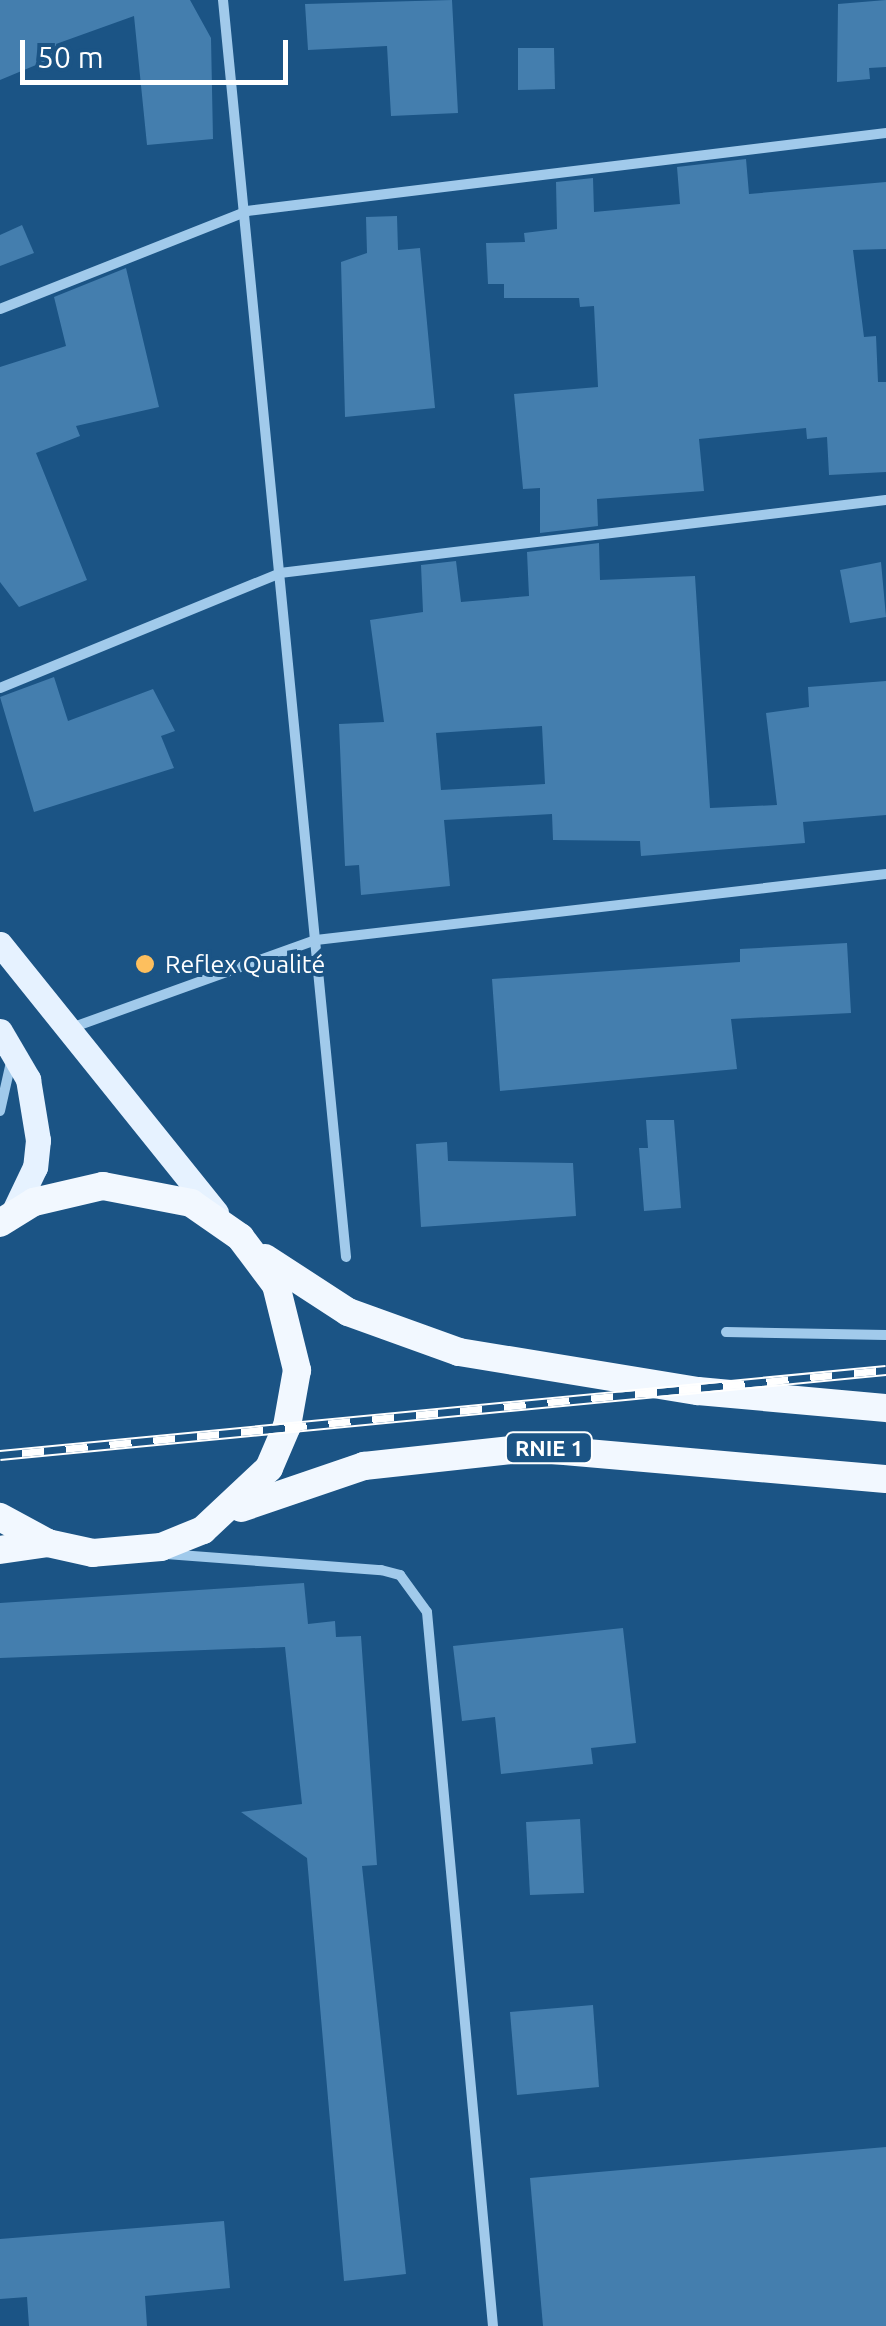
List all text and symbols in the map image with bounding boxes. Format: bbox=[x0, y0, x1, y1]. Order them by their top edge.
scale bar bbox=[25, 20, 292, 82]
text: 50 m bbox=[37, 40, 104, 74]
place label: Reflex Qualité bbox=[165, 949, 325, 979]
marker: Reflex Qualité bbox=[134, 953, 156, 975]
road number: RNIE 1 bbox=[504, 1431, 594, 1465]

